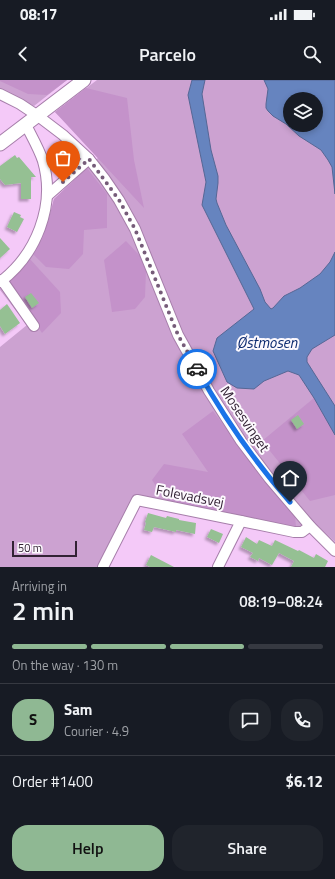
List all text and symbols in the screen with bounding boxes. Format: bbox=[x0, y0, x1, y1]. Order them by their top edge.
text: 08:17 bbox=[20, 3, 57, 26]
text: Parcelo bbox=[139, 41, 196, 68]
icon: back bbox=[12, 43, 34, 65]
icon: search bbox=[301, 43, 323, 65]
map controls bbox=[283, 92, 323, 132]
button: layers bbox=[283, 92, 323, 132]
pin bbox=[46, 141, 80, 182]
icon: bag bbox=[52, 147, 74, 169]
water label: Østmosen bbox=[237, 331, 298, 354]
courier bbox=[177, 349, 217, 389]
icon: car bbox=[186, 358, 208, 380]
street label: Mosesvinget bbox=[216, 382, 275, 456]
pin bbox=[273, 461, 307, 502]
icon: home bbox=[279, 467, 301, 489]
street label: Folevadsvej bbox=[154, 479, 226, 512]
scale bar bbox=[12, 539, 77, 558]
text: 50 m bbox=[18, 540, 42, 556]
text: Arriving in bbox=[12, 576, 67, 596]
text: 08:19–08:24 bbox=[239, 590, 323, 613]
text: 2 min bbox=[12, 591, 75, 630]
text: On the way · 130 m bbox=[12, 655, 118, 675]
text: Sam bbox=[64, 698, 92, 721]
button: chat bbox=[229, 699, 271, 741]
button: phone bbox=[281, 699, 323, 741]
text: S bbox=[29, 708, 37, 731]
text: Courier · 4.9 bbox=[64, 721, 129, 741]
text: Order #1400 bbox=[12, 770, 93, 793]
text: $6.12 bbox=[286, 770, 323, 793]
button: Help bbox=[12, 825, 164, 871]
button: Share bbox=[172, 825, 323, 871]

